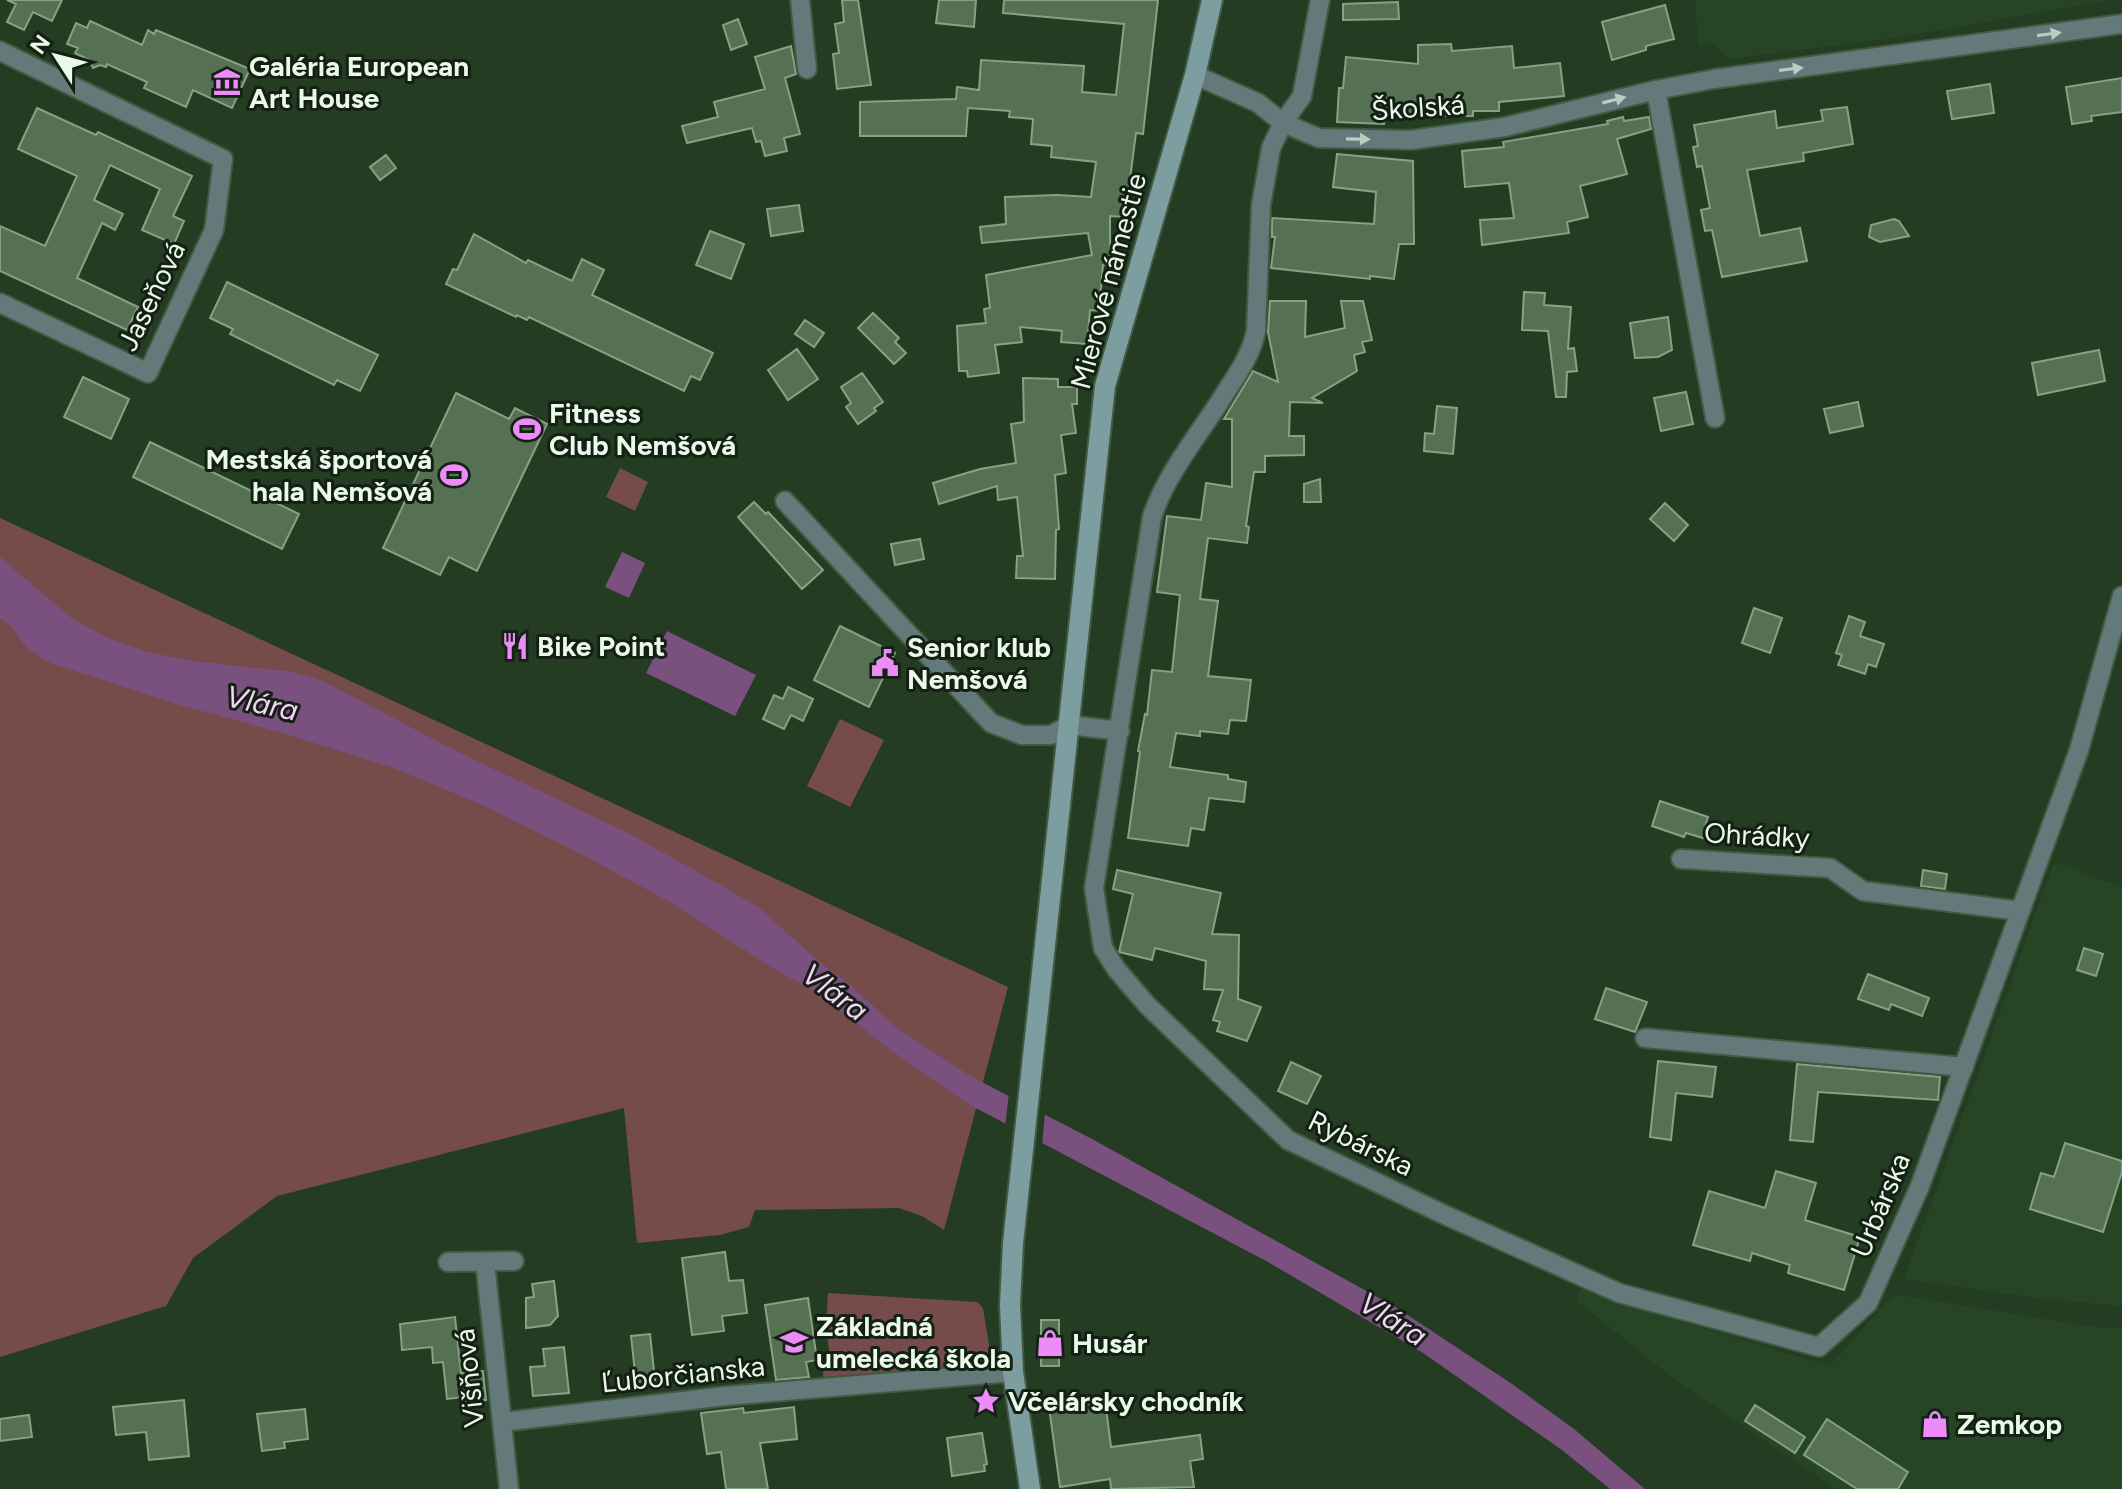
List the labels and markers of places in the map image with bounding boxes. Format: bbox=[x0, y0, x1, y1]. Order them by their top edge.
place label: Galéria European Art House bbox=[249, 49, 469, 115]
museum icon: Galéria European Art House bbox=[212, 67, 242, 97]
place label: Fitness Club Nemšová bbox=[549, 396, 736, 462]
sports icon: Fitness Club Nemšová bbox=[512, 414, 542, 444]
place label: Mestská športová hala Nemšová bbox=[206, 442, 432, 508]
sports icon: Mestská športová hala Nemšová bbox=[439, 460, 469, 490]
place label: Bike Point bbox=[537, 629, 665, 663]
place label: Senior klub Nemšová bbox=[907, 630, 1051, 696]
restaurant icon: Bike Point bbox=[500, 631, 530, 661]
public building icon: Senior klub Nemšová bbox=[870, 648, 900, 678]
place label: Základná umelecká škola bbox=[816, 1309, 1011, 1375]
place label: Husár bbox=[1072, 1326, 1148, 1360]
school or university icon: Základná umelecká škola bbox=[779, 1327, 809, 1357]
shop icon: Husár bbox=[1035, 1328, 1065, 1358]
place label: Včelársky chodník bbox=[1008, 1384, 1244, 1418]
place icon: Včelársky chodník bbox=[971, 1386, 1001, 1416]
place label: Zemkop bbox=[1957, 1407, 2062, 1441]
shop icon: Zemkop bbox=[1920, 1409, 1950, 1439]

